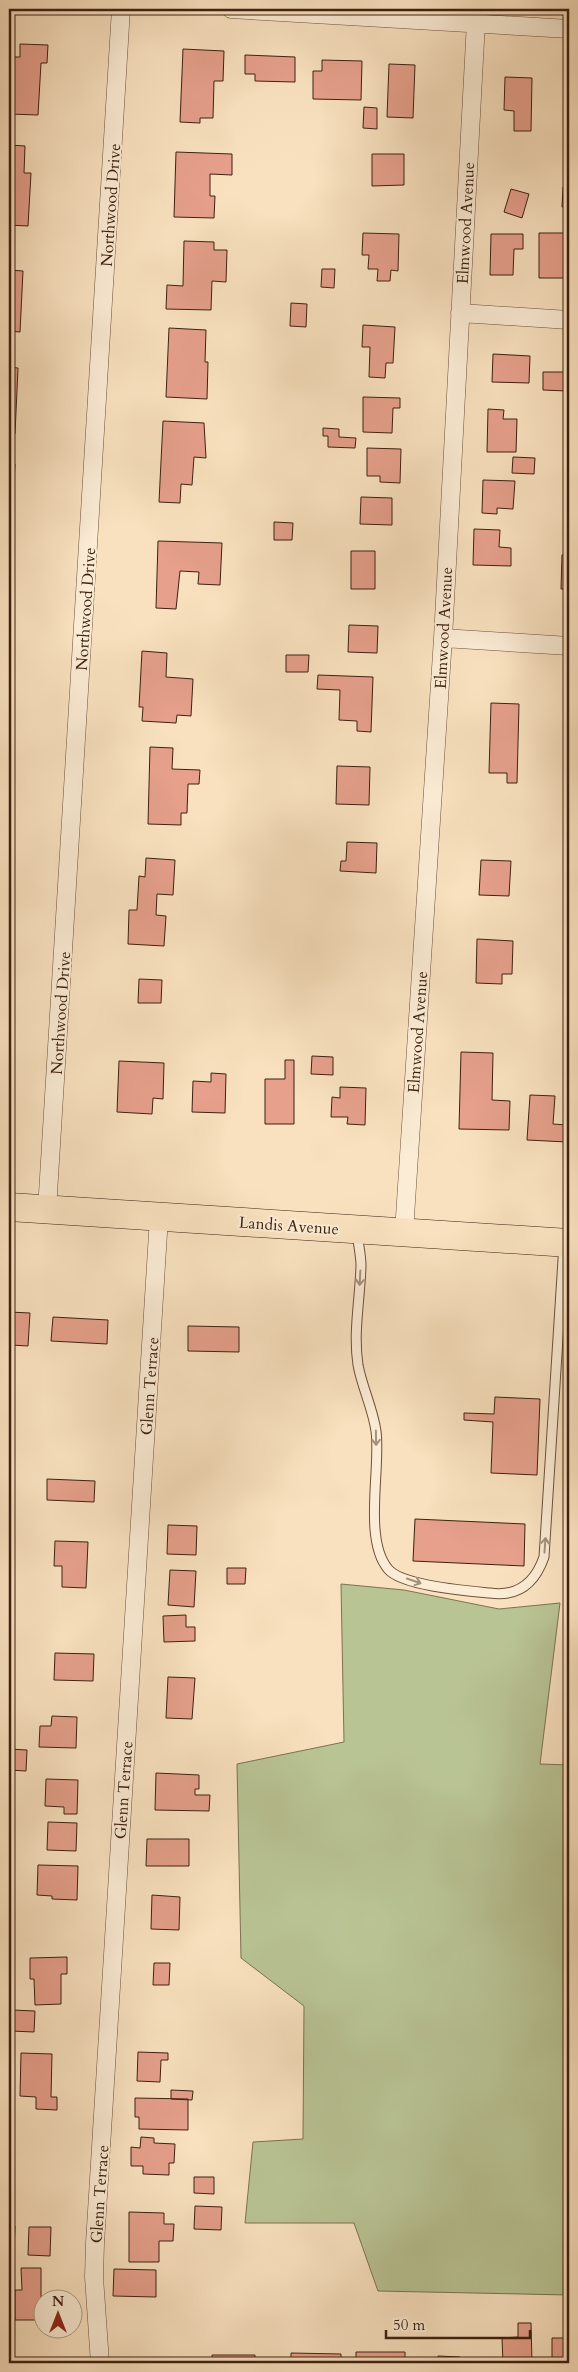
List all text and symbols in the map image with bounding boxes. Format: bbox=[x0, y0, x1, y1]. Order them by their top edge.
street label: Northwood Drive bbox=[96, 143, 126, 267]
street label: Elmwood Avenue bbox=[452, 161, 480, 285]
street label: Northwood Drive bbox=[71, 547, 101, 671]
street label: Elmwood Avenue bbox=[430, 566, 458, 690]
street label: Northwood Drive bbox=[46, 951, 76, 1075]
street label: Elmwood Avenue bbox=[403, 970, 433, 1094]
street label: Landis Avenue bbox=[238, 1212, 340, 1240]
one-way arrow bbox=[355, 1270, 364, 1286]
street label: Glenn Terrace bbox=[136, 1336, 164, 1436]
one-way arrow bbox=[371, 1430, 381, 1446]
one-way arrow bbox=[540, 1537, 549, 1553]
one-way arrow bbox=[406, 1576, 422, 1586]
street label: Glenn Terrace bbox=[110, 1740, 138, 1840]
street label: Glenn Terrace bbox=[86, 2144, 114, 2244]
north arrow bbox=[32, 2290, 82, 2340]
text: N bbox=[52, 2292, 64, 2311]
scale bar bbox=[386, 2307, 529, 2339]
text: 50 m bbox=[393, 2315, 425, 2335]

